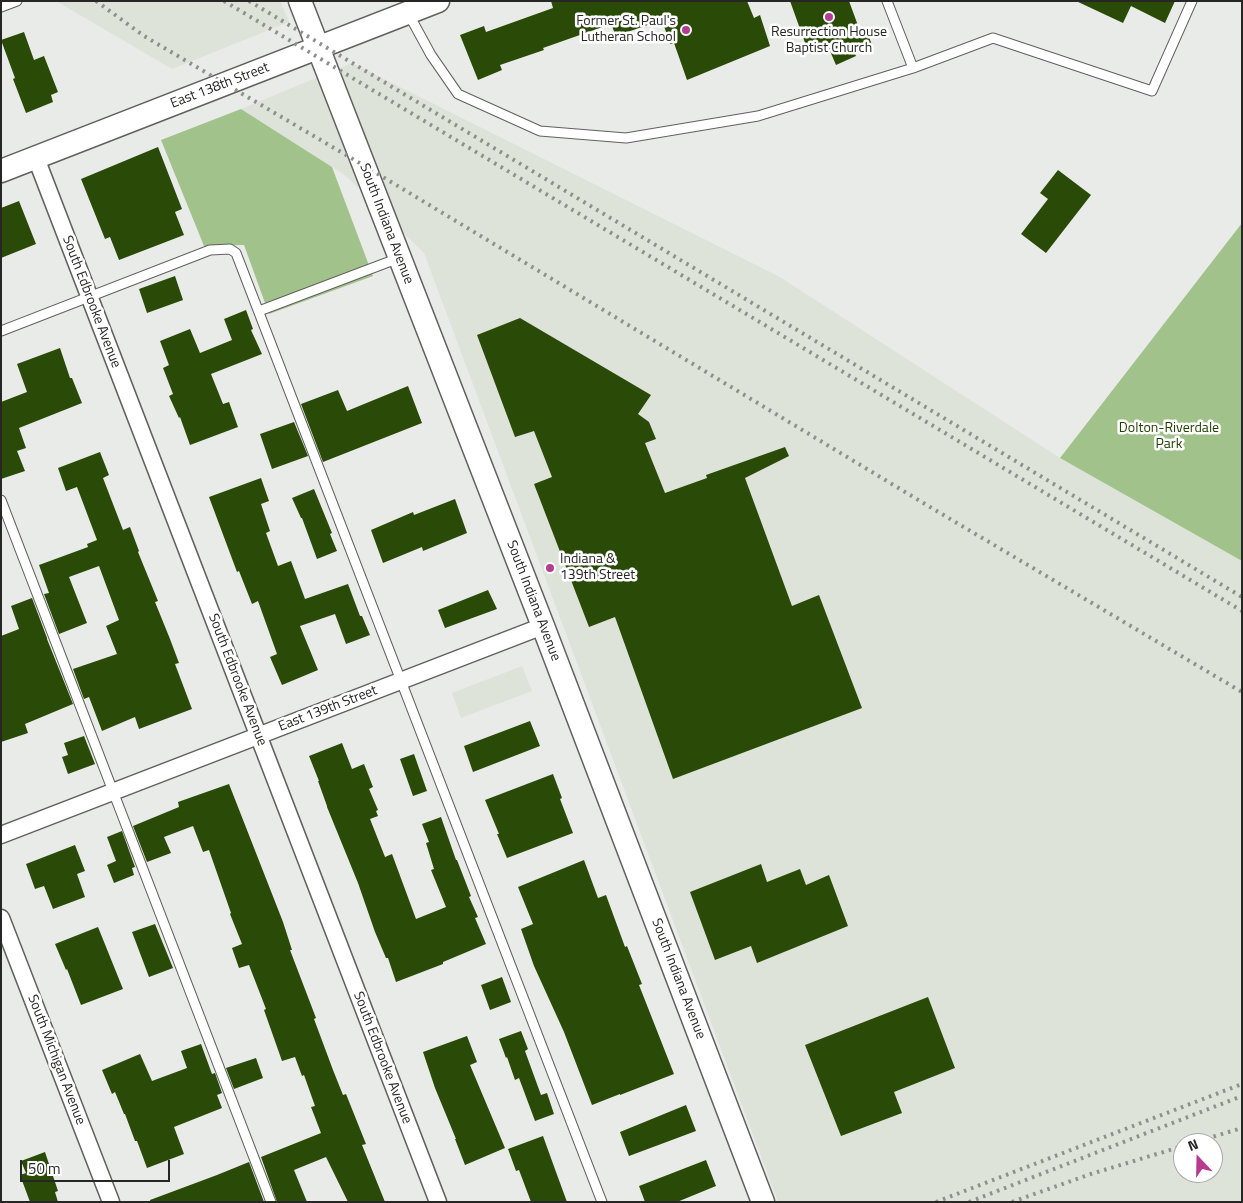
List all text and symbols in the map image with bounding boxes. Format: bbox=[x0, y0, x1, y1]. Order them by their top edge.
marker: Resurrection House Baptist Church bbox=[823, 11, 835, 23]
place label: Former St. Paul's Lutheran School bbox=[576, 14, 676, 46]
marker: Former St. Paul's Lutheran School bbox=[680, 24, 692, 36]
place label: Resurrection House Baptist Church bbox=[771, 25, 887, 58]
street label: East 138th Street bbox=[168, 59, 272, 113]
street label: South Indiana Avenue bbox=[355, 161, 417, 287]
street label: South Edbrooke Avenue bbox=[58, 234, 124, 370]
park label: Dolton-Riverdale Park bbox=[1119, 421, 1219, 454]
street label: South Indiana Avenue bbox=[502, 538, 564, 664]
place label: Indiana & 139th Street bbox=[560, 552, 635, 584]
marker: Indiana & 139th Street bbox=[544, 562, 556, 574]
street label: South Edbrooke Avenue bbox=[204, 612, 270, 748]
street label: East 139th Street bbox=[276, 682, 380, 736]
street label: South Indiana Avenue bbox=[647, 916, 709, 1042]
street label: South Edbrooke Avenue bbox=[349, 990, 415, 1126]
street label: South Michigan Avenue bbox=[23, 993, 89, 1127]
north arrow bbox=[1173, 1133, 1223, 1183]
text: N bbox=[1185, 1133, 1201, 1156]
scale bar bbox=[22, 1150, 172, 1182]
text: 50 m bbox=[28, 1157, 61, 1180]

